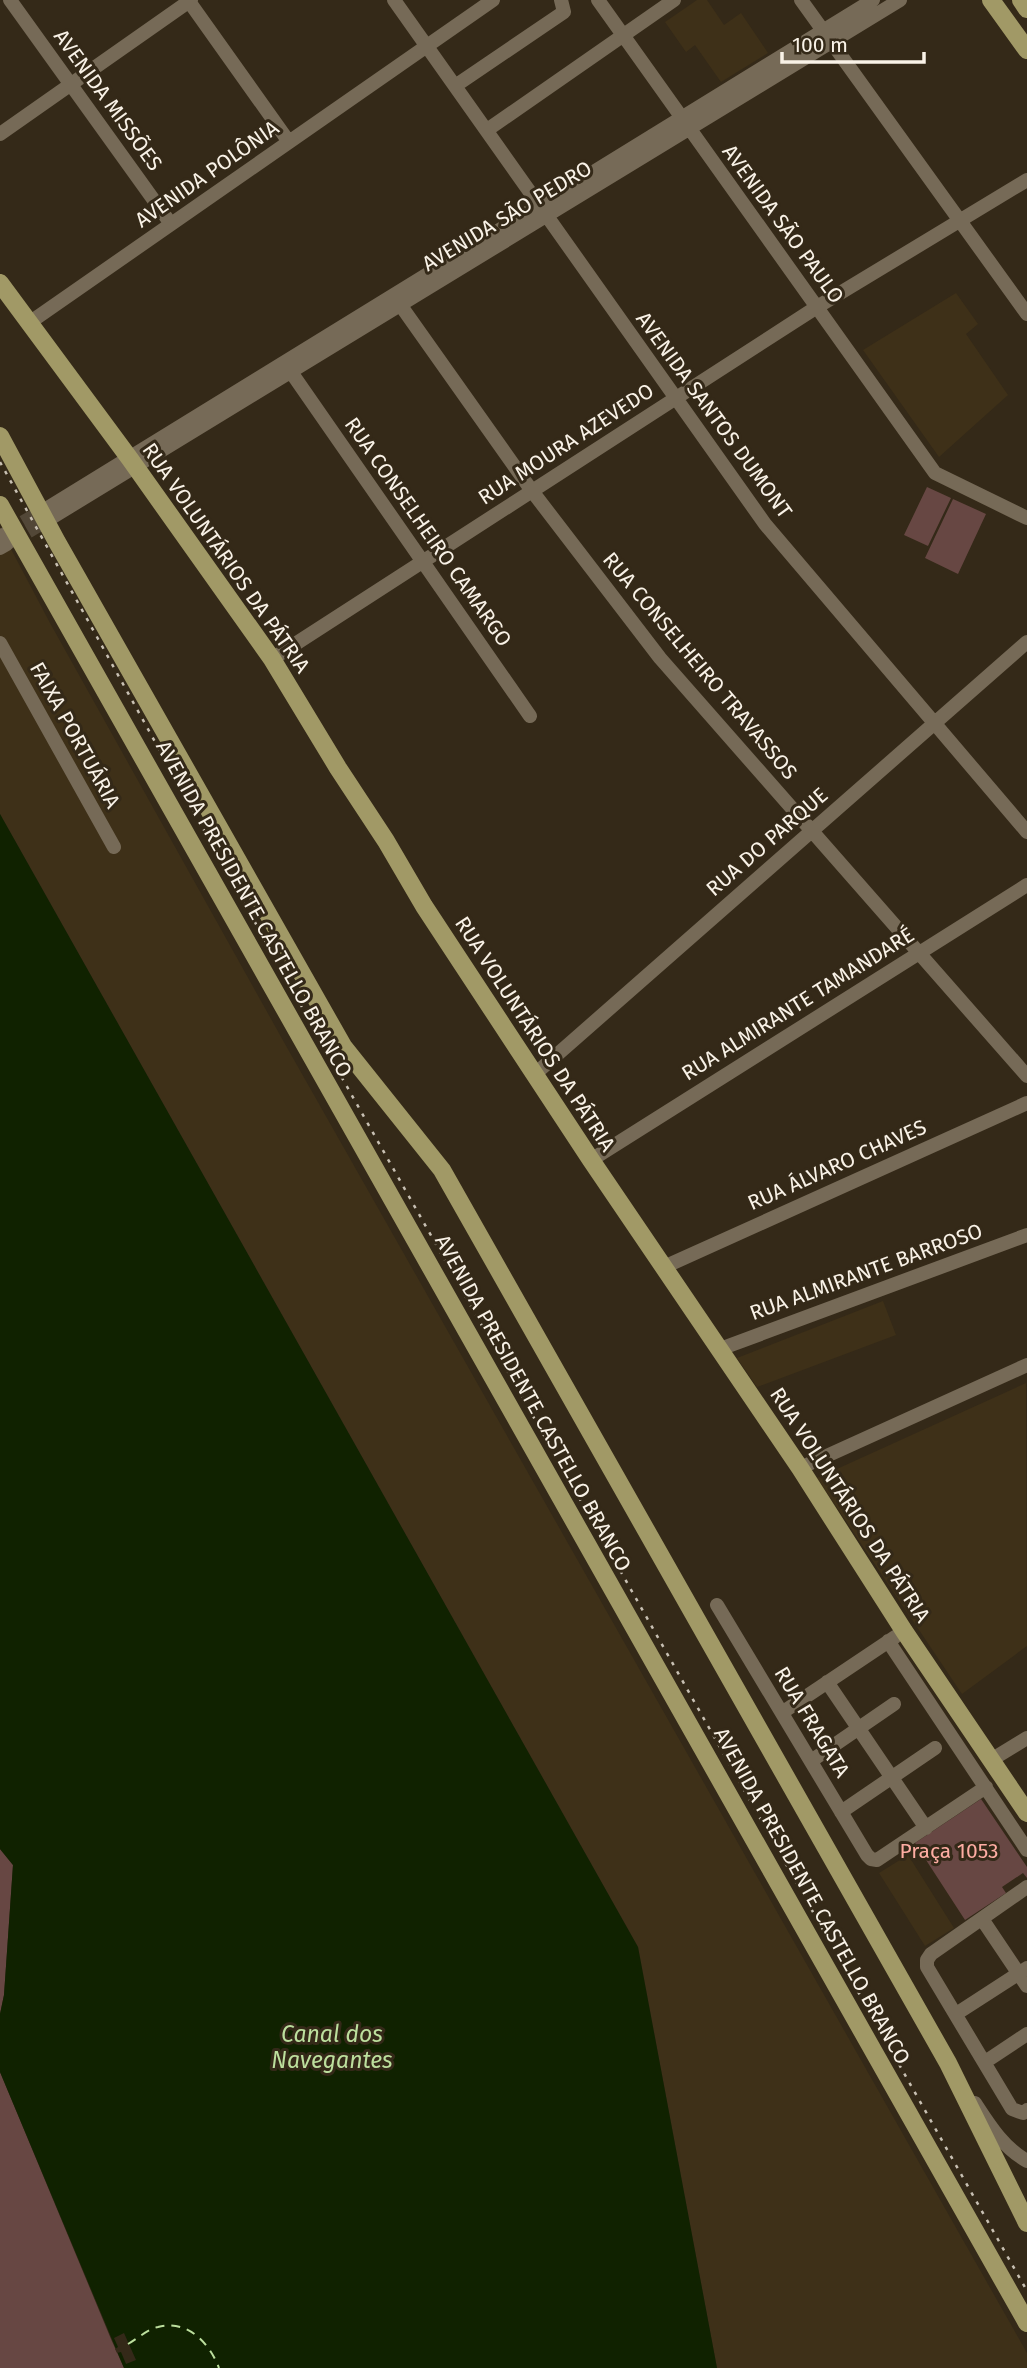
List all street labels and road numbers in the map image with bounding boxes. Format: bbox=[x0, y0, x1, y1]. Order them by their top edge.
street label: AVENIDA MISSÕES bbox=[48, 24, 168, 176]
street label: AVENIDA POLÔNIA bbox=[130, 115, 284, 233]
street label: AVENIDA SÃO PAULO bbox=[717, 139, 849, 309]
street label: AVENIDA SÃO PEDRO bbox=[417, 155, 597, 277]
street label: AVENIDA SANTOS DUMONT bbox=[630, 307, 798, 523]
street label: RUA MOURA AZEVEDO bbox=[473, 378, 659, 510]
street label: RUA CONSELHEIRO CAMARGO bbox=[339, 412, 517, 652]
street label: RUA VOLUNTÁRIOS DA PÁTRIA bbox=[136, 438, 316, 678]
street label: RUA CONSELHEIRO TRAVASSOS bbox=[597, 547, 803, 785]
street label: FAIXA PORTUÁRIA bbox=[24, 657, 126, 813]
street label: AVENIDA PRESIDENTE CASTELLO BRANCO bbox=[150, 736, 358, 1082]
street label: RUA DO PARQUE bbox=[701, 782, 833, 902]
street label: RUA VOLUNTÁRIOS DA PÁTRIA bbox=[449, 912, 621, 1156]
street label: RUA ALMIRANTE TAMANDARÉ bbox=[677, 922, 919, 1086]
street label: RUA ÁLVARO CHAVES bbox=[744, 1114, 930, 1216]
street label: RUA ALMIRANTE BARROSO bbox=[746, 1218, 986, 1326]
street label: AVENIDA PRESIDENTE CASTELLO BRANCO bbox=[429, 1230, 637, 1576]
street label: RUA VOLUNTÁRIOS DA PÁTRIA bbox=[764, 1383, 936, 1627]
street label: RUA FRAGATA bbox=[769, 1662, 855, 1782]
street label: AVENIDA PRESIDENTE CASTELLO BRANCO bbox=[708, 1723, 916, 2069]

